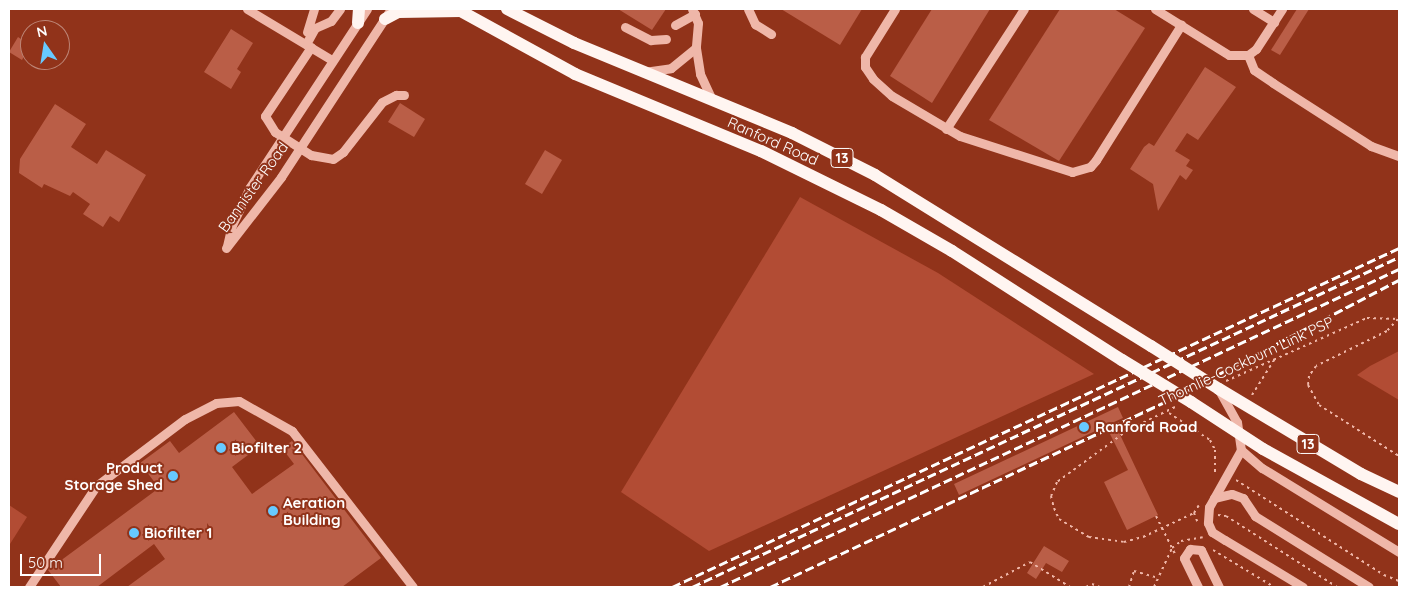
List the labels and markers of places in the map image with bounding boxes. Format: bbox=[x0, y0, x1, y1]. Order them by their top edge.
place label: Ranford Road bbox=[1095, 418, 1197, 436]
marker: Ranford Road bbox=[1077, 420, 1091, 434]
place label: Biofilter 2 bbox=[231, 439, 302, 457]
marker: Biofilter 2 bbox=[215, 442, 227, 454]
place label: Product Storage Shed bbox=[65, 458, 163, 493]
marker: Product Storage Shed bbox=[167, 470, 179, 482]
place label: Aeration Building bbox=[283, 493, 345, 528]
marker: Aeration Building bbox=[267, 505, 279, 517]
place label: Biofilter 1 bbox=[144, 524, 212, 542]
marker: Biofilter 1 bbox=[128, 527, 140, 539]

